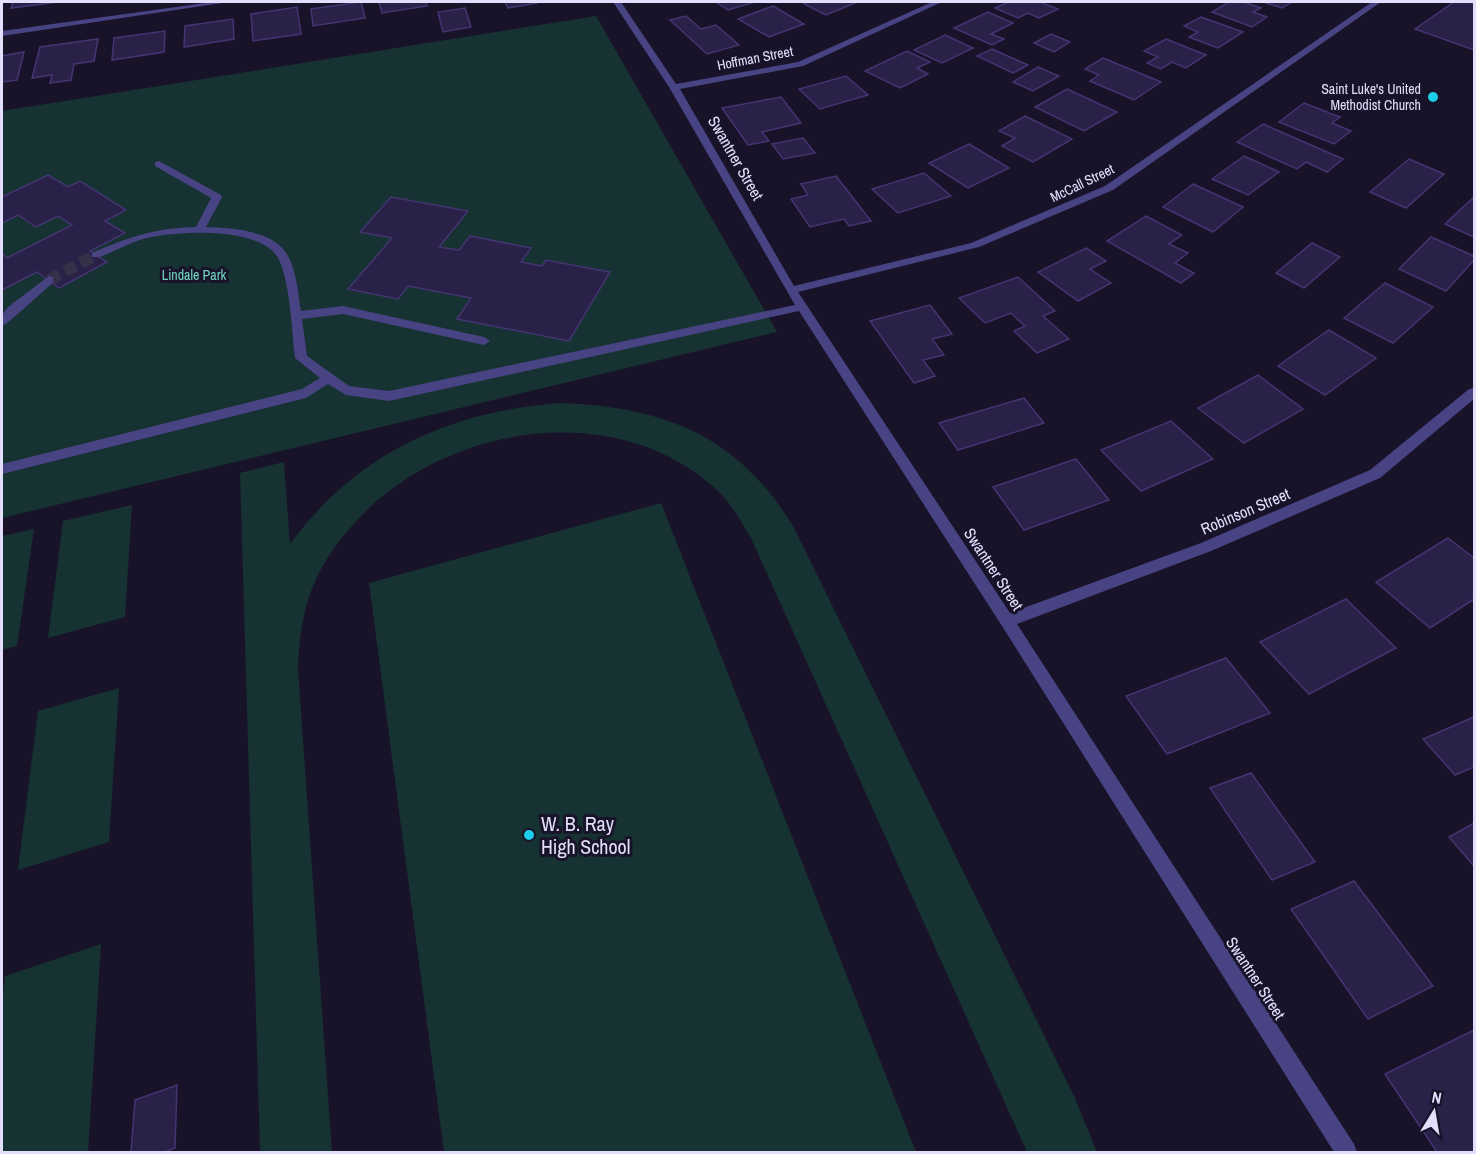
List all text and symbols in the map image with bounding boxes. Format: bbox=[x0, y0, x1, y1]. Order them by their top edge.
street label: Hoffman Street bbox=[715, 42, 795, 74]
place label: Saint Luke's United Methodist Church bbox=[1321, 80, 1421, 114]
marker: Saint Luke's United Methodist Church bbox=[1426, 90, 1440, 104]
street label: Swantner Street bbox=[703, 112, 769, 205]
street label: McCall Street bbox=[1047, 160, 1117, 206]
park label: Lindale Park bbox=[162, 266, 226, 284]
street label: Robinson Street bbox=[1197, 482, 1293, 540]
street label: Swantner Street bbox=[959, 524, 1029, 615]
place label: W. B. Ray High School bbox=[541, 810, 630, 860]
marker: W. B. Ray High School bbox=[522, 828, 536, 842]
street label: Swantner Street bbox=[1221, 933, 1291, 1024]
north arrow bbox=[1404, 1082, 1464, 1142]
text: N bbox=[1430, 1086, 1444, 1109]

